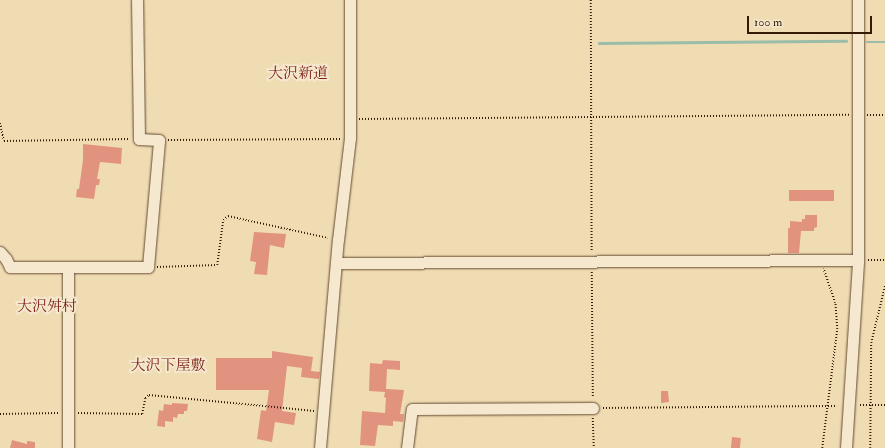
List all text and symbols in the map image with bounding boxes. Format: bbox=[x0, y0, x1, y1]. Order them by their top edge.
scale bar bbox=[749, 8, 874, 34]
text: 100 m bbox=[754, 15, 782, 30]
district label: 大沢新道 bbox=[268, 65, 328, 83]
district label: 大沢舛村 bbox=[17, 298, 77, 316]
district label: 大沢下屋敷 bbox=[131, 357, 205, 375]

